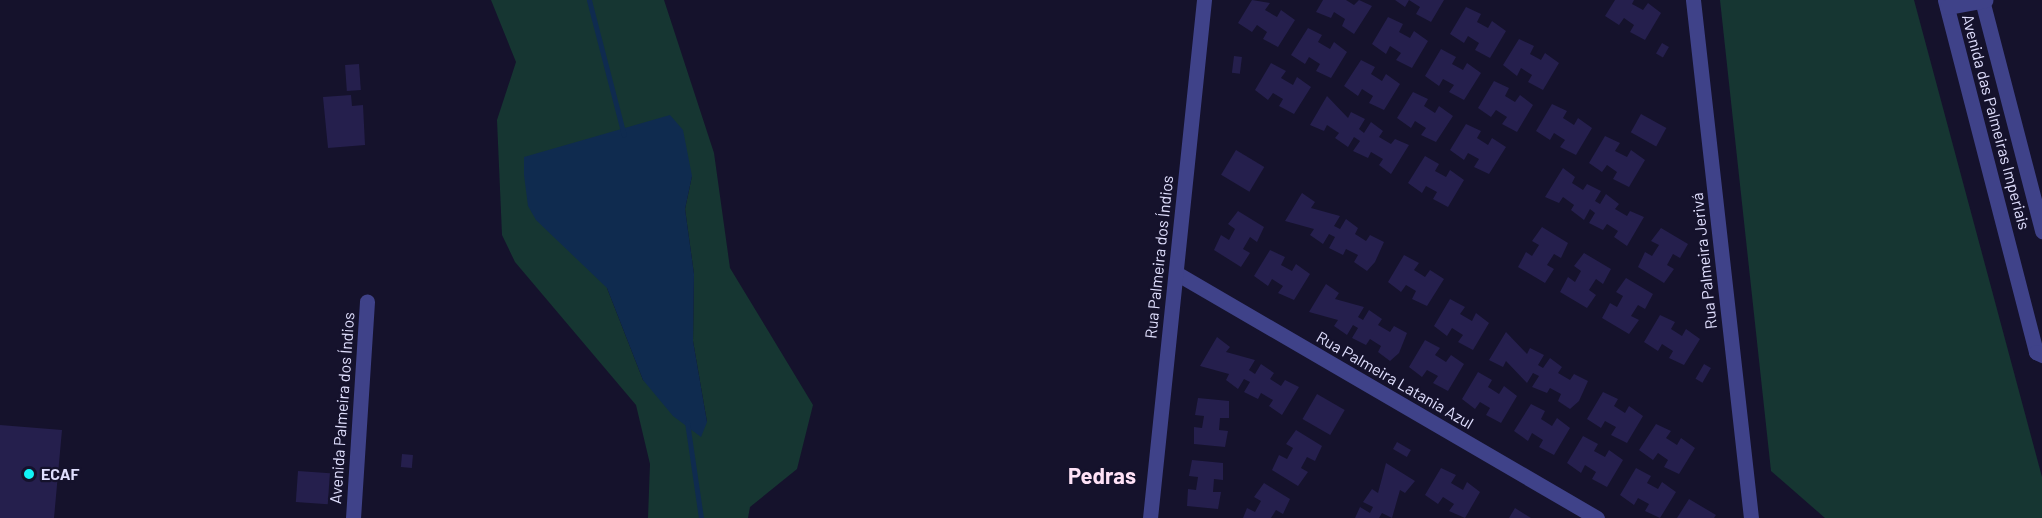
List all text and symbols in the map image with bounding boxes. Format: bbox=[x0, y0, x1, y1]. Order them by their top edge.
street label: Avenida das Palmeiras Imperiais bbox=[1958, 12, 2034, 232]
street label: Rua Palmeira dos Índios bbox=[1141, 174, 1177, 340]
street label: Rua Palmeira Jerivá bbox=[1687, 192, 1721, 330]
street label: Avenida Palmeira dos Índios bbox=[326, 311, 358, 505]
street label: Rua Palmeira Latania Azul bbox=[1313, 327, 1477, 433]
district label: Pedras bbox=[1068, 463, 1136, 489]
place label: ECAF bbox=[41, 464, 80, 484]
marker: ECAF bbox=[22, 467, 36, 481]

